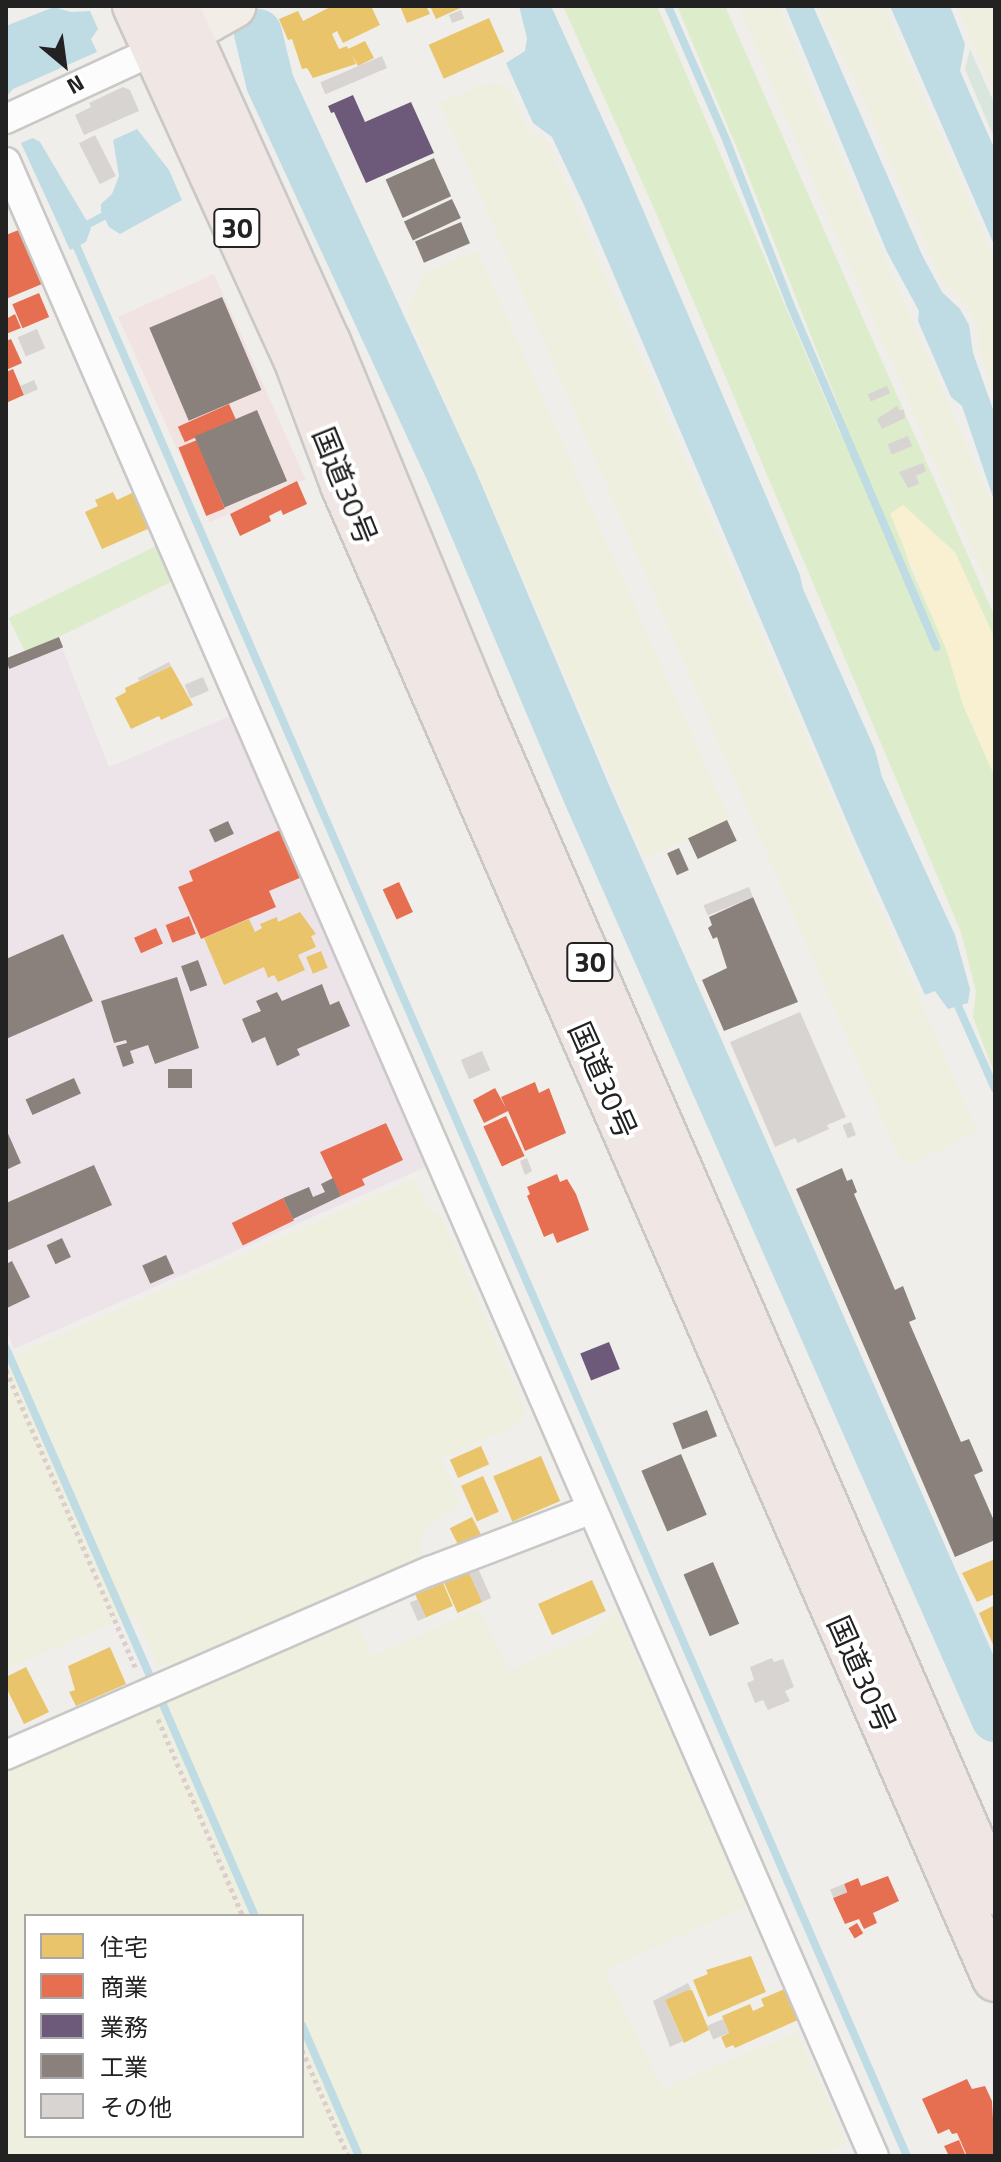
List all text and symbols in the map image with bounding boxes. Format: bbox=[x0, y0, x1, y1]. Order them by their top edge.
north arrow bbox=[24, 24, 104, 104]
text: N bbox=[61, 66, 91, 104]
road number: 30 bbox=[213, 204, 261, 252]
street label: 国道30号 bbox=[305, 422, 385, 550]
road number: 30 bbox=[566, 938, 614, 986]
street label: 国道30号 bbox=[561, 1016, 645, 1144]
street label: 国道30号 bbox=[820, 1610, 904, 1738]
legend bbox=[24, 1914, 304, 2138]
text: 住宅 bbox=[100, 1929, 148, 1965]
text: 商業 bbox=[100, 1969, 148, 2005]
text: 業務 bbox=[100, 2009, 148, 2045]
text: 工業 bbox=[100, 2049, 148, 2085]
text: その他 bbox=[100, 2089, 172, 2125]

